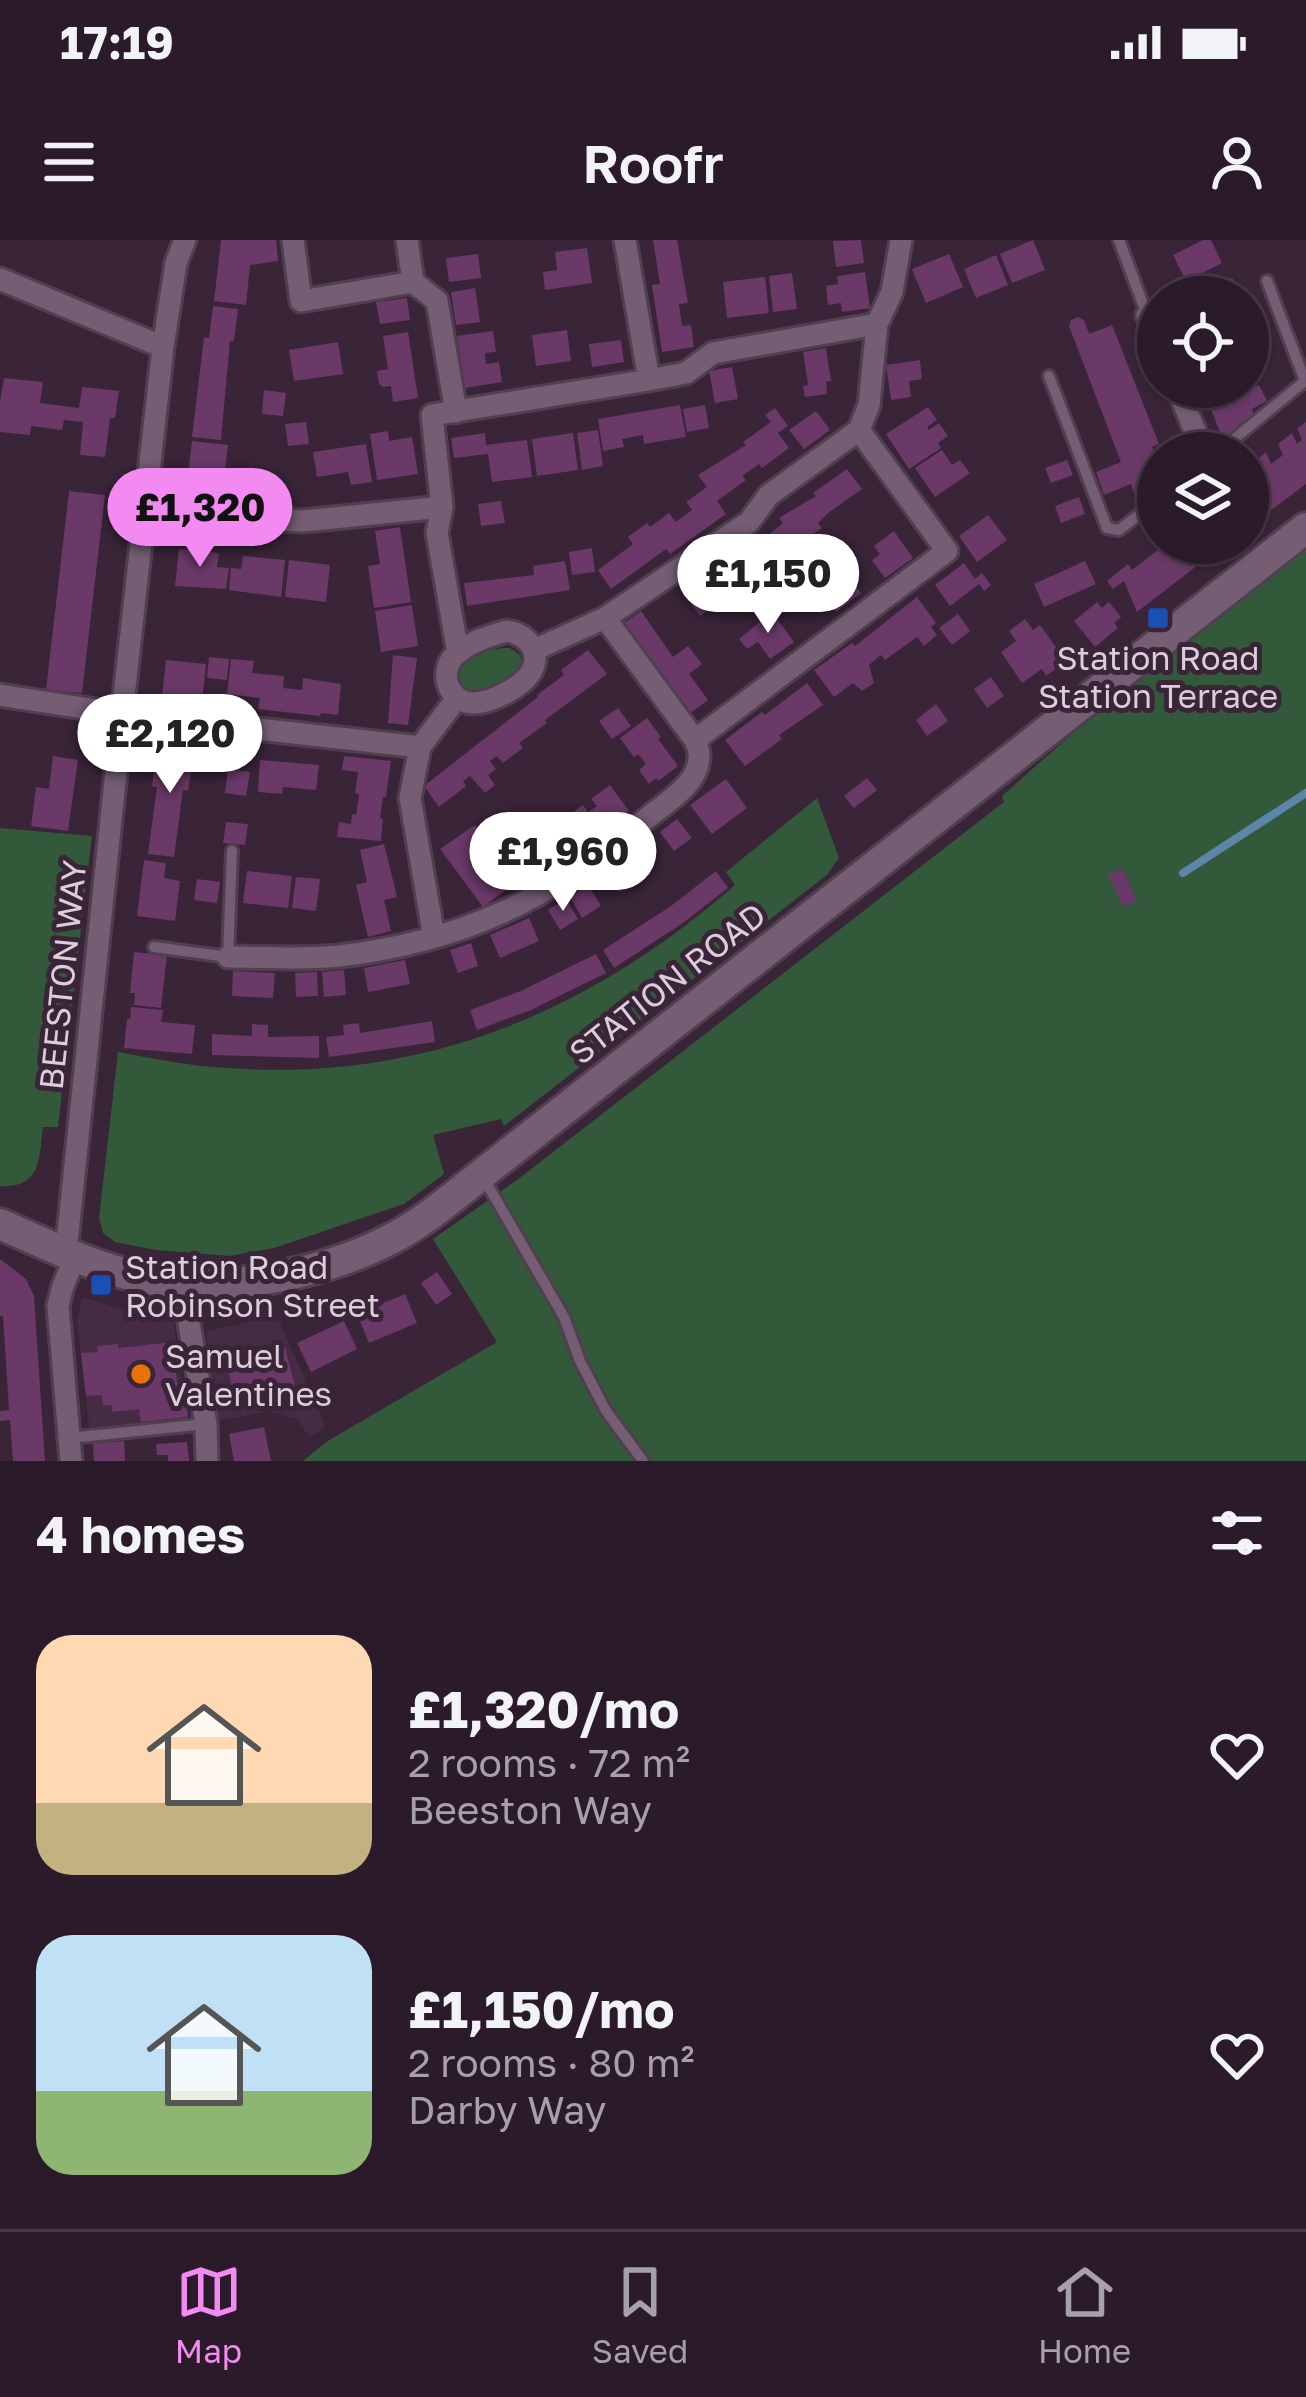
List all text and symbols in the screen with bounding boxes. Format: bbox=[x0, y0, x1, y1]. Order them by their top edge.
text: 17:19 bbox=[60, 15, 174, 69]
icon: menu bbox=[36, 129, 102, 195]
icon: person bbox=[1204, 129, 1270, 195]
text: Roofr bbox=[582, 130, 724, 195]
map controls bbox=[1137, 276, 1269, 564]
button: locate bbox=[1137, 276, 1269, 408]
button: layers bbox=[1137, 432, 1269, 564]
pin: £1,320 bbox=[102, 468, 298, 570]
text: £1,320 bbox=[134, 483, 266, 530]
pin: £1,150 bbox=[670, 534, 866, 636]
text: £1,150 bbox=[704, 549, 832, 596]
marker: Station Road Station Terrace bbox=[1145, 605, 1171, 631]
place label: Station Road Station Terrace bbox=[1038, 638, 1278, 715]
pin: £2,120 bbox=[72, 694, 268, 796]
text: £2,120 bbox=[104, 709, 236, 756]
pin: £1,960 bbox=[465, 812, 661, 914]
text: £1,960 bbox=[496, 827, 630, 874]
street label: BEESTON WAY bbox=[31, 858, 93, 1092]
street label: STATION ROAD bbox=[561, 894, 773, 1072]
place label: Station Road Robinson Street bbox=[125, 1247, 380, 1324]
marker: Station Road Robinson Street bbox=[88, 1272, 114, 1298]
place label: Samuel Valentines bbox=[165, 1336, 332, 1413]
marker: Samuel Valentines bbox=[128, 1361, 154, 1387]
icon: filters bbox=[1204, 1500, 1270, 1566]
text: 4 homes bbox=[36, 1503, 245, 1564]
text: £1,320/mo bbox=[408, 1678, 679, 1739]
icon: home bbox=[132, 1683, 276, 1827]
icon: heart bbox=[1204, 1722, 1270, 1788]
text: 2 rooms · 72 m² bbox=[408, 1739, 690, 1786]
text: Beeston Way bbox=[408, 1786, 652, 1833]
text: £1,150/mo bbox=[408, 1978, 674, 2039]
icon: home bbox=[132, 1983, 276, 2127]
icon: heart bbox=[1204, 2022, 1270, 2088]
text: 2 rooms · 80 m² bbox=[408, 2039, 695, 2086]
text: Darby Way bbox=[408, 2086, 606, 2133]
tab: Map bbox=[175, 2259, 242, 2370]
tab: Saved bbox=[592, 2259, 688, 2370]
tab: Home bbox=[1038, 2259, 1131, 2370]

